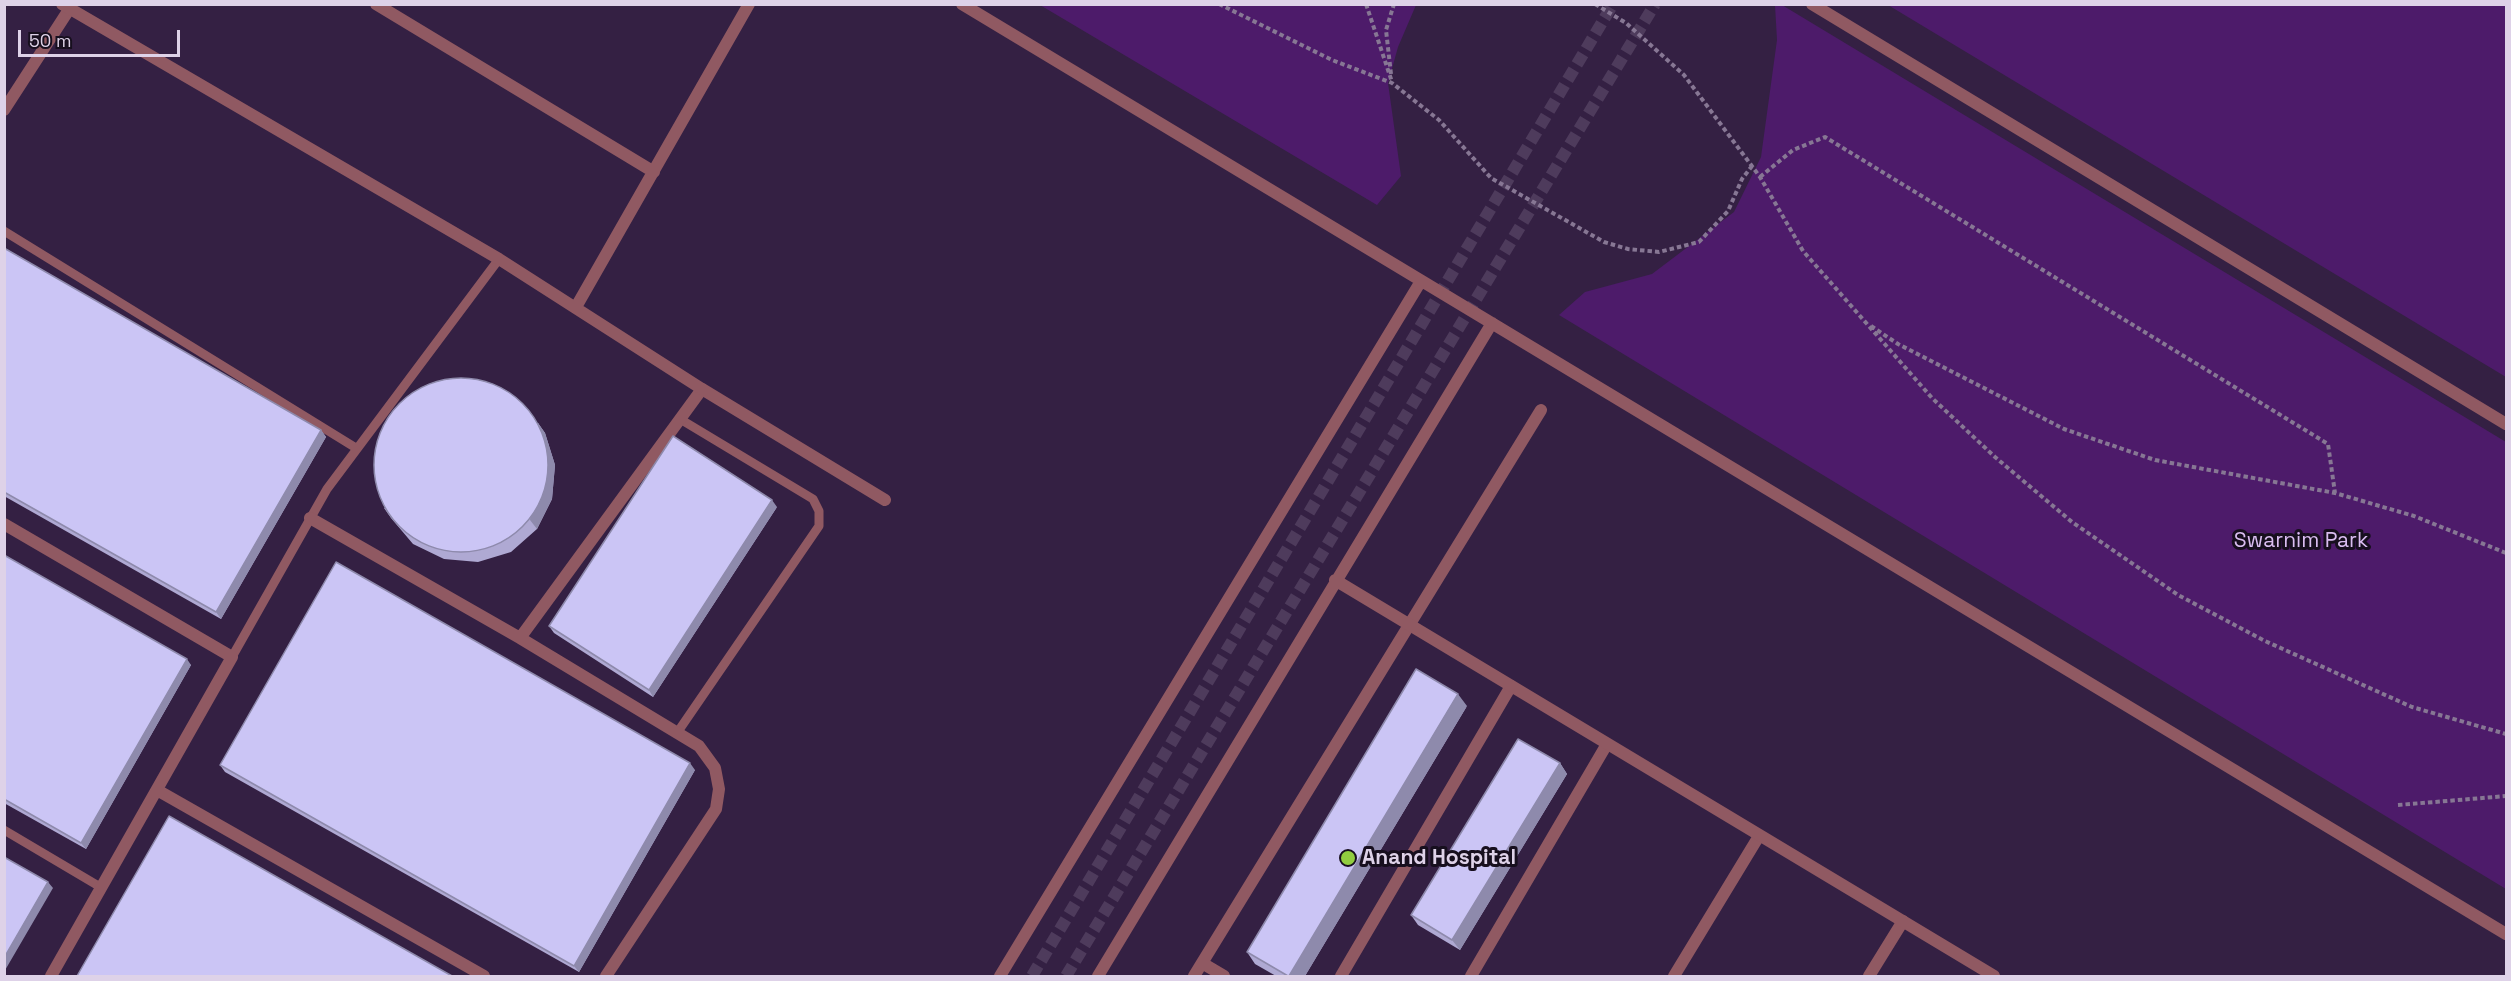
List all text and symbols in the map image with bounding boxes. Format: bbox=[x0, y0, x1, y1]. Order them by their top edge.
scale bar bbox=[21, 18, 183, 56]
text: 50 m bbox=[29, 29, 71, 52]
park label: Swarnim Park bbox=[2234, 528, 2368, 554]
place label: Anand Hospital bbox=[1362, 845, 1516, 871]
marker: Anand Hospital bbox=[1339, 849, 1357, 867]

